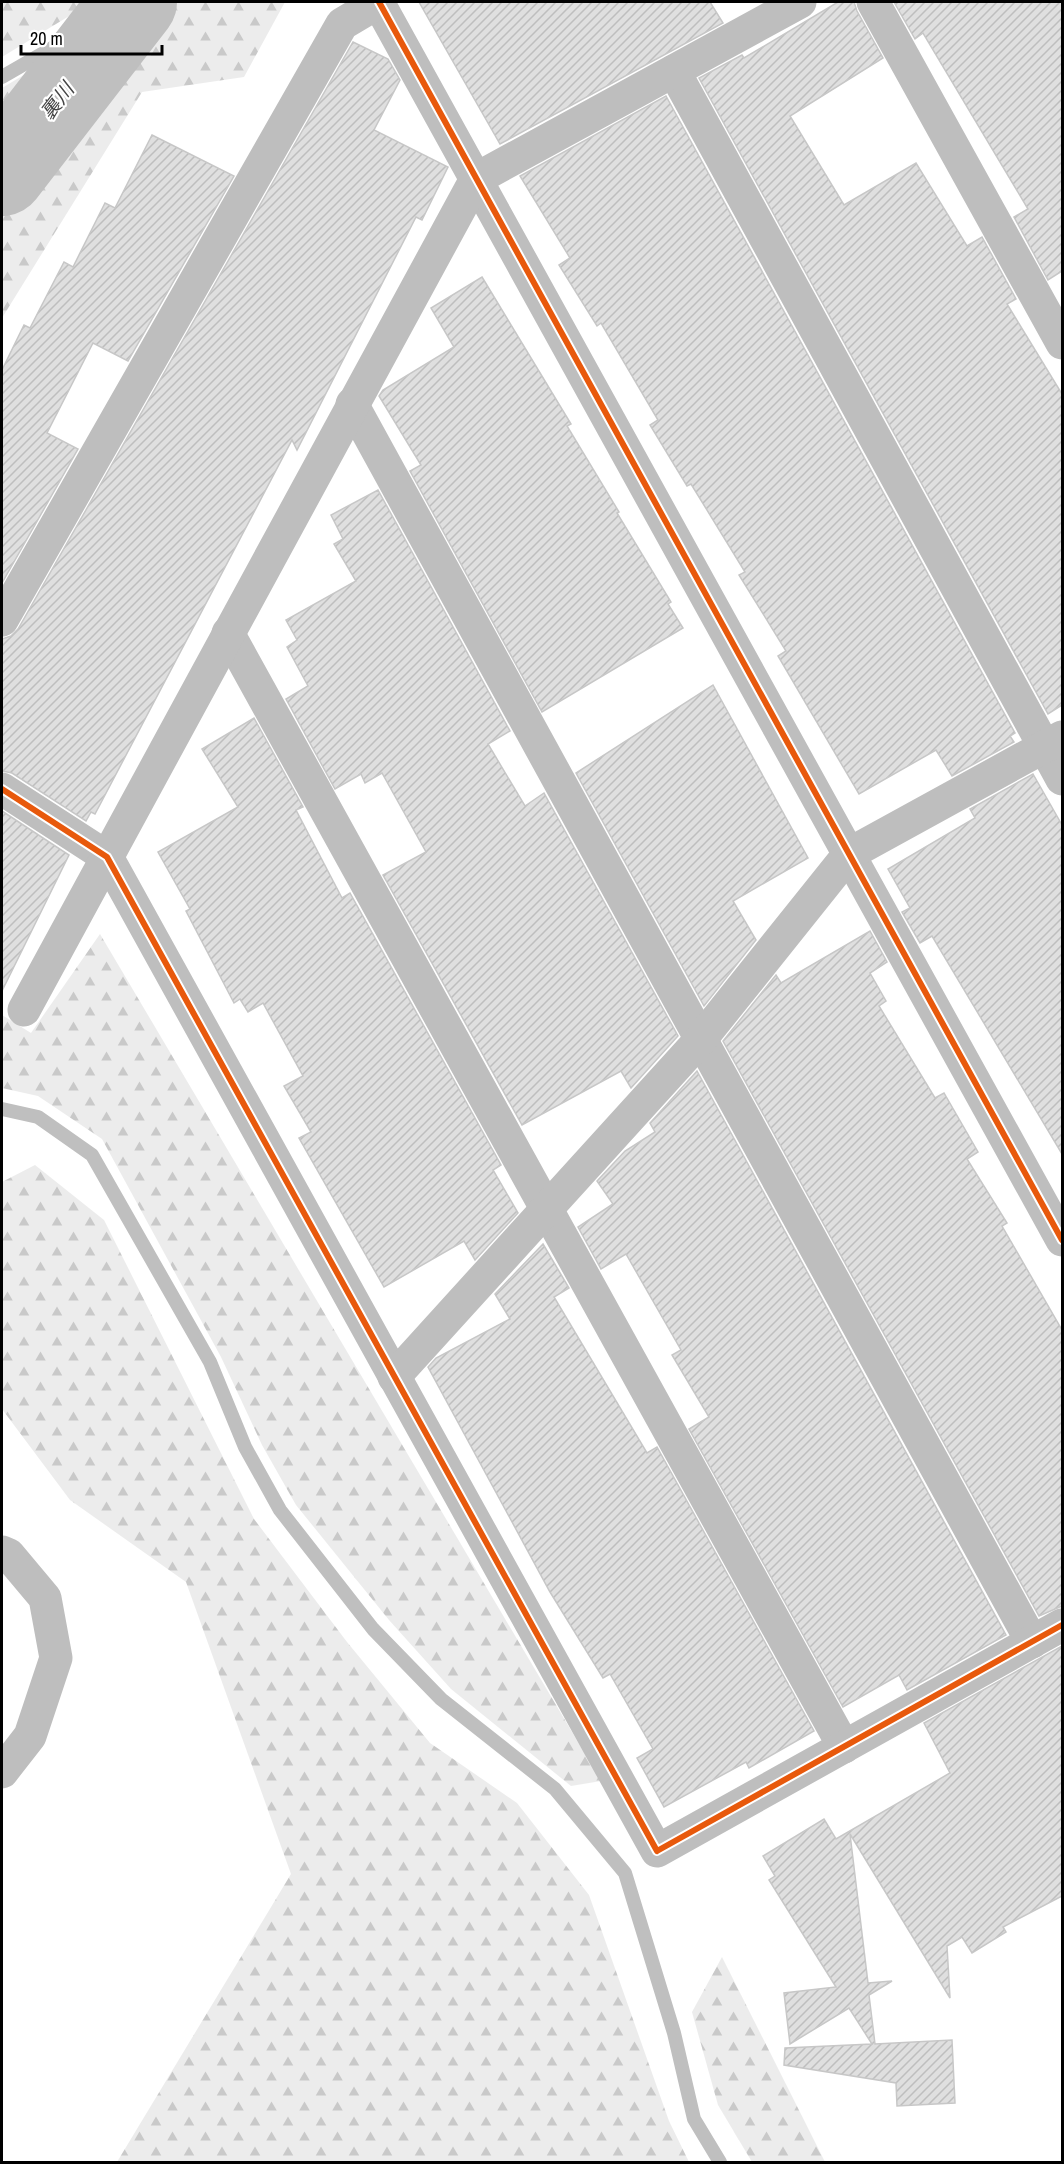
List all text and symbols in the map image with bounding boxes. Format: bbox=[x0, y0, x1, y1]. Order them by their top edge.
scale bar bbox=[21, 18, 162, 56]
text: 20 m bbox=[30, 26, 63, 51]
water label: 裏川 bbox=[34, 75, 81, 125]

